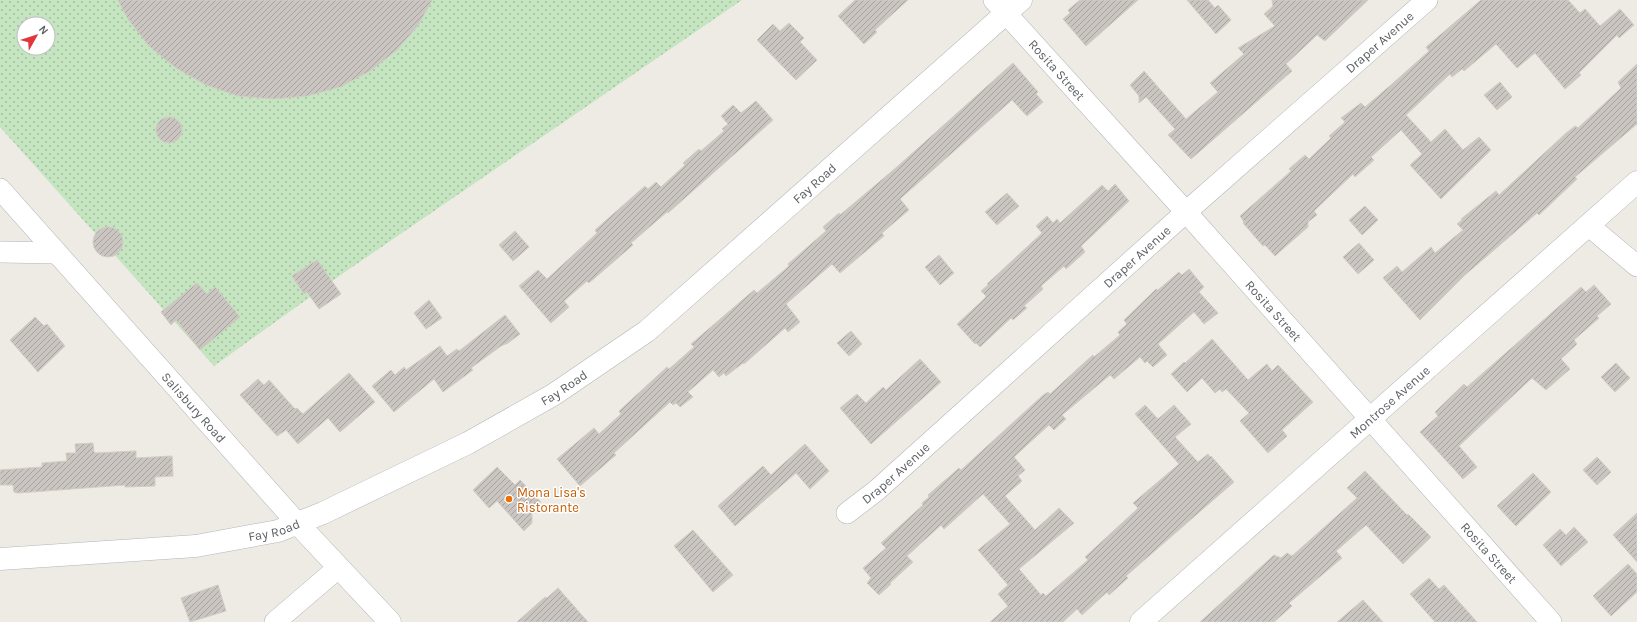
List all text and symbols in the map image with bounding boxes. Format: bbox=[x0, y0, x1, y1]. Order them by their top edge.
street label: Draper Avenue bbox=[1343, 8, 1417, 76]
north arrow bbox=[16, 16, 56, 56]
text: N bbox=[36, 23, 51, 37]
street label: Rosita Street bbox=[1025, 37, 1088, 104]
street label: Fay Road bbox=[790, 160, 839, 206]
street label: Draper Avenue bbox=[1100, 222, 1174, 291]
street label: Rosita Street bbox=[1242, 277, 1305, 345]
street label: Montrose Avenue bbox=[1347, 362, 1433, 442]
street label: Fay Road bbox=[538, 367, 590, 408]
street label: Salisbury Road bbox=[159, 369, 229, 446]
street label: Draper Avenue bbox=[859, 439, 933, 507]
place label: Mona Lisa's Ristorante bbox=[517, 485, 586, 515]
marker: Mona Lisa's Ristorante bbox=[504, 494, 514, 504]
street label: Fay Road bbox=[247, 516, 302, 544]
street label: Rosita Street bbox=[1458, 519, 1520, 587]

